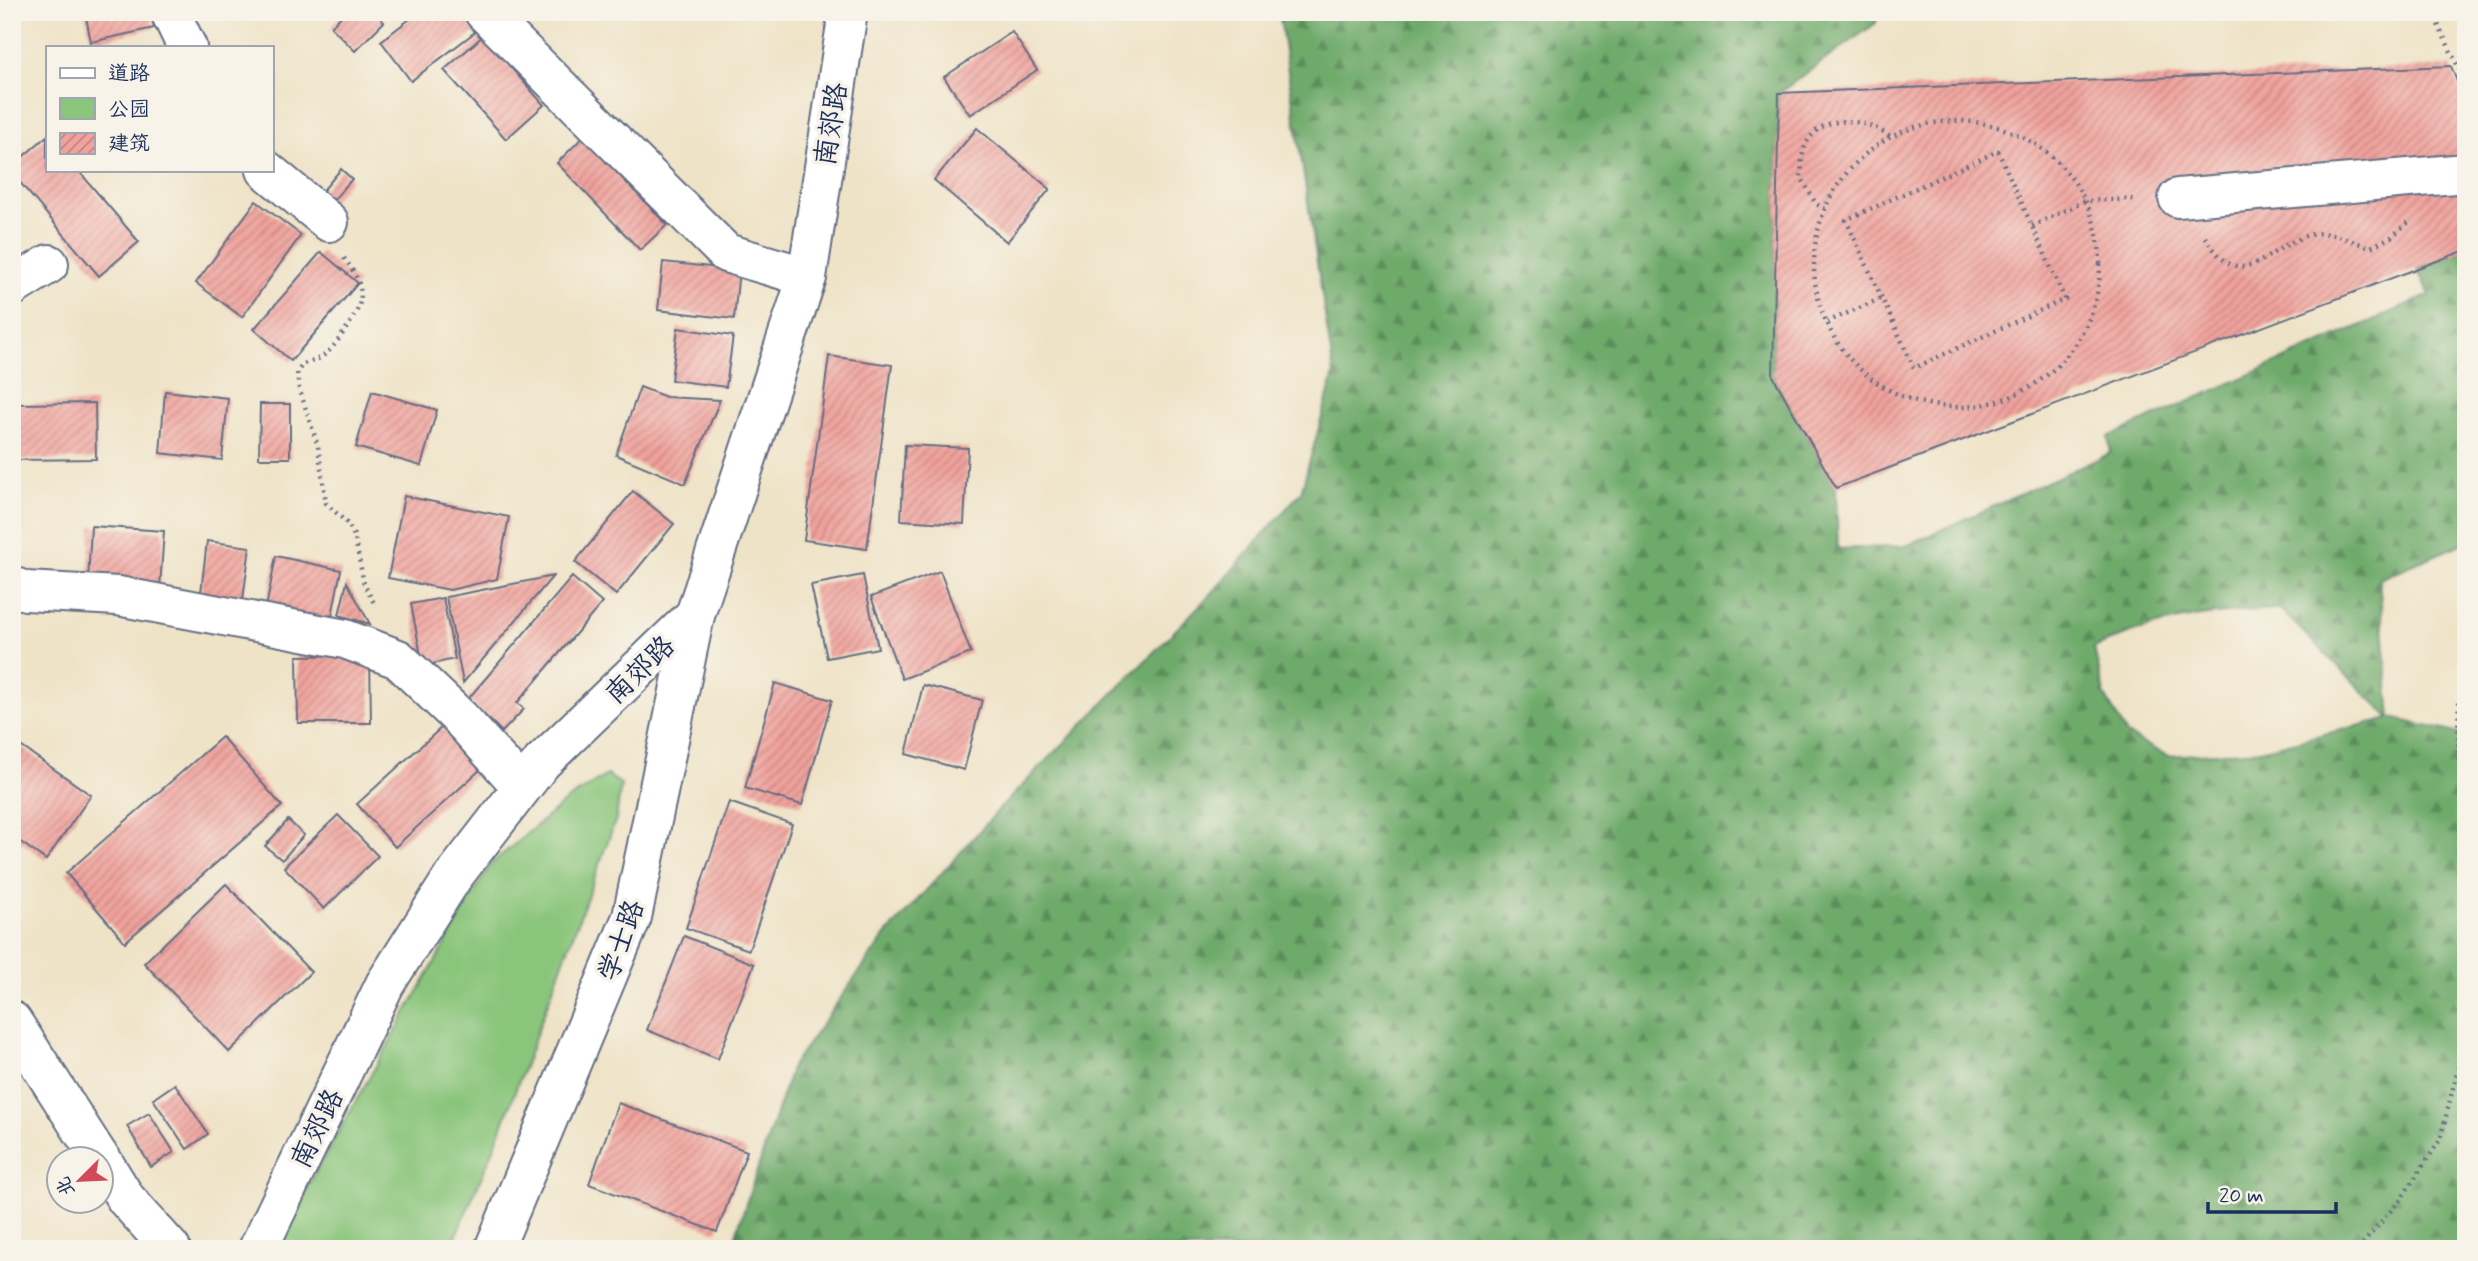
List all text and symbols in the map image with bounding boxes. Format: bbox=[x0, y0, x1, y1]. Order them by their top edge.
legend bbox=[46, 46, 273, 172]
text: 道路 bbox=[108, 60, 150, 88]
street label: 南郊路 bbox=[808, 80, 857, 169]
text: 公园 bbox=[108, 96, 150, 124]
text: 建筑 bbox=[108, 130, 150, 158]
street label: 南郊路 bbox=[598, 628, 684, 713]
street label: 学士路 bbox=[591, 895, 654, 987]
street label: 南郊路 bbox=[283, 1083, 353, 1175]
north arrow bbox=[46, 1146, 116, 1216]
scale bar bbox=[2208, 1170, 2336, 1214]
text: 北 bbox=[51, 1173, 81, 1200]
text: 20 m bbox=[2219, 1182, 2264, 1210]

